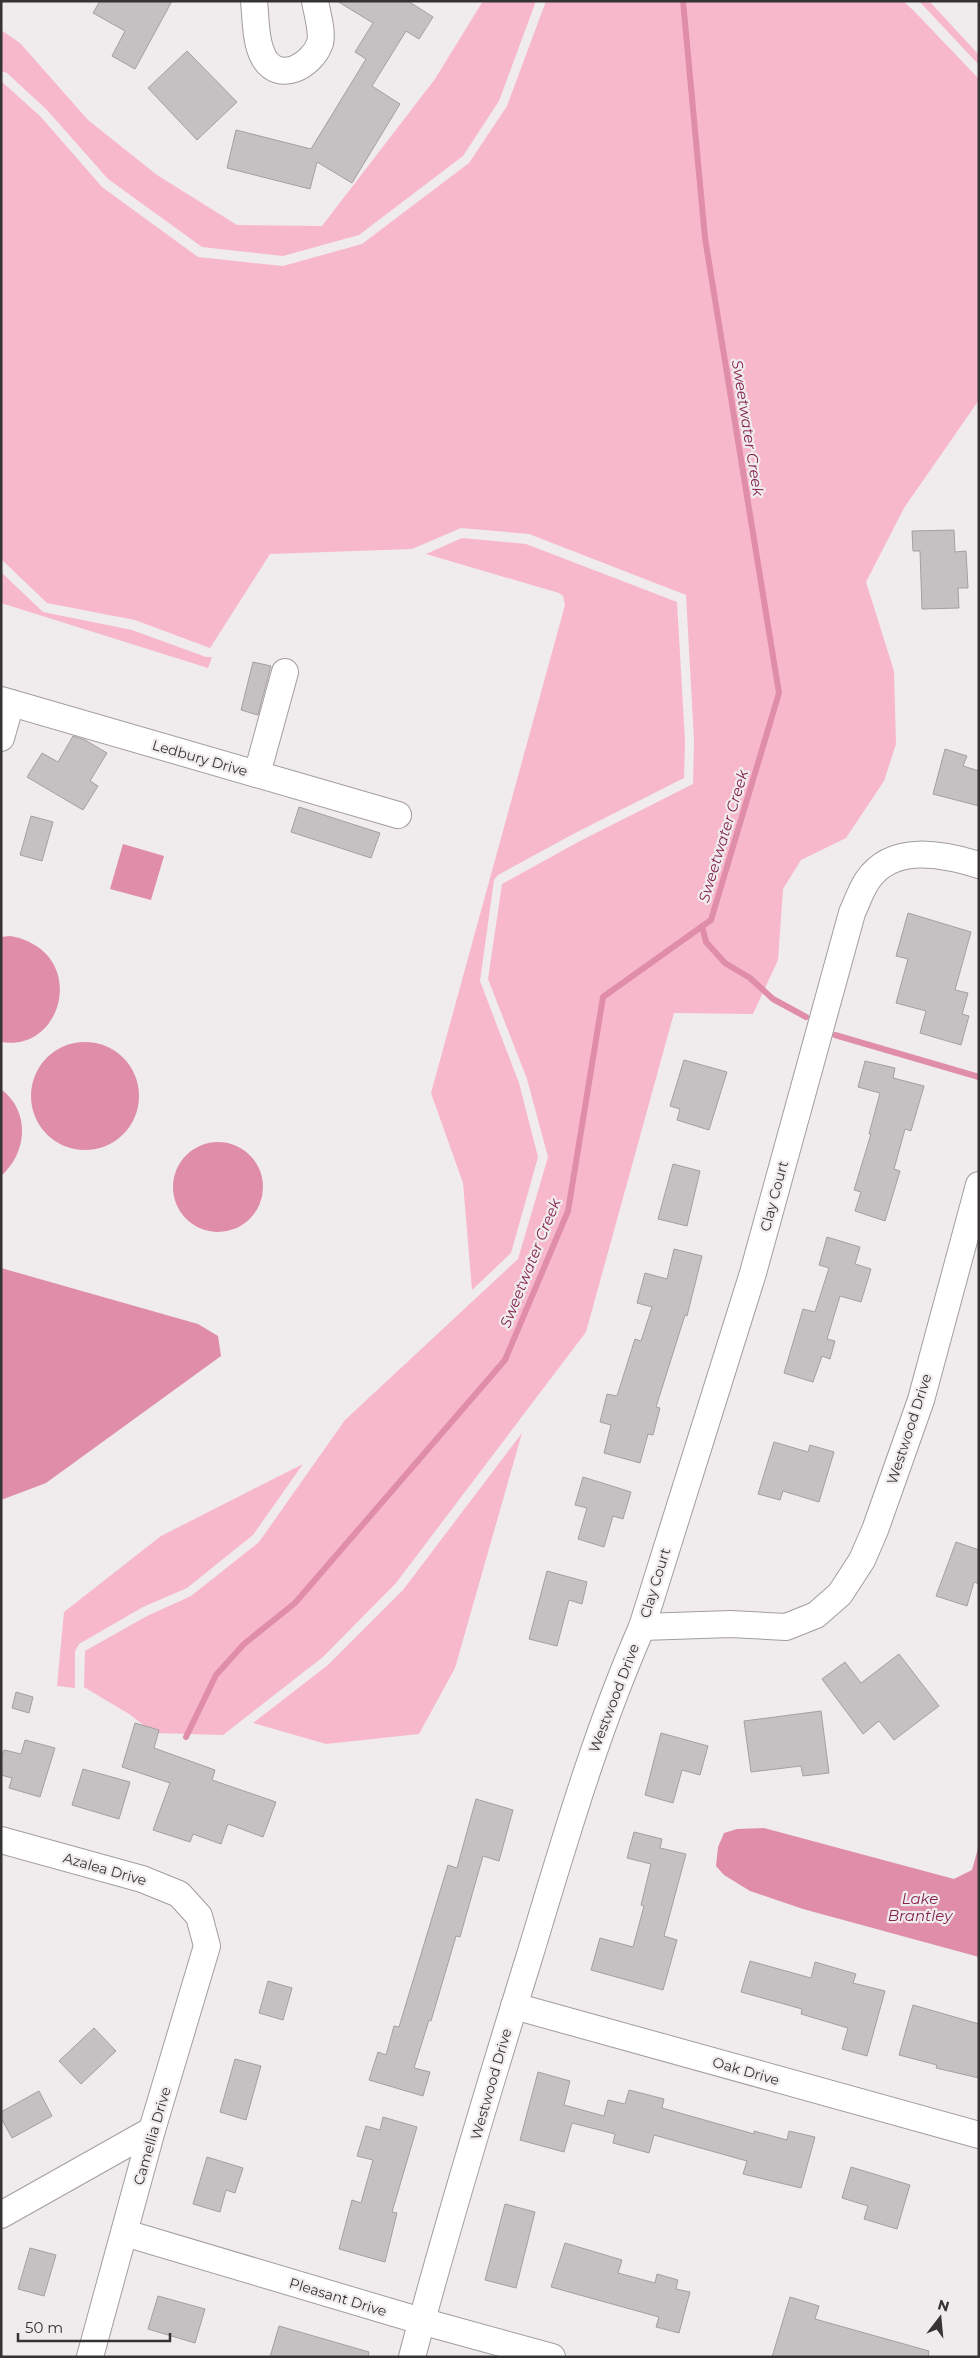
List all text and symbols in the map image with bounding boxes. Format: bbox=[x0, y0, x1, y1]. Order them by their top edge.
water label: Sweetwater Creek bbox=[728, 359, 768, 499]
street label: Ledbury Drive bbox=[150, 736, 250, 780]
water label: Sweetwater Creek bbox=[694, 766, 753, 905]
street label: Clay Court bbox=[756, 1158, 792, 1233]
water label: Sweetwater Creek bbox=[495, 1195, 565, 1330]
street label: Westwood Drive bbox=[883, 1371, 935, 1487]
street label: Clay Court bbox=[636, 1546, 674, 1620]
street label: Westwood Drive bbox=[585, 1641, 643, 1755]
street label: Azalea Drive bbox=[61, 1848, 149, 1890]
water label: Lake Brantley bbox=[888, 1889, 953, 1925]
street label: Westwood Drive bbox=[466, 2026, 516, 2142]
street label: Oak Drive bbox=[710, 2053, 782, 2089]
street label: Camellia Drive bbox=[129, 2085, 175, 2187]
street label: Pleasant Drive bbox=[287, 2274, 389, 2320]
north arrow bbox=[915, 2293, 965, 2343]
text: N bbox=[936, 2295, 952, 2316]
scale bar bbox=[18, 2310, 170, 2342]
text: 50 m bbox=[25, 2318, 63, 2337]

